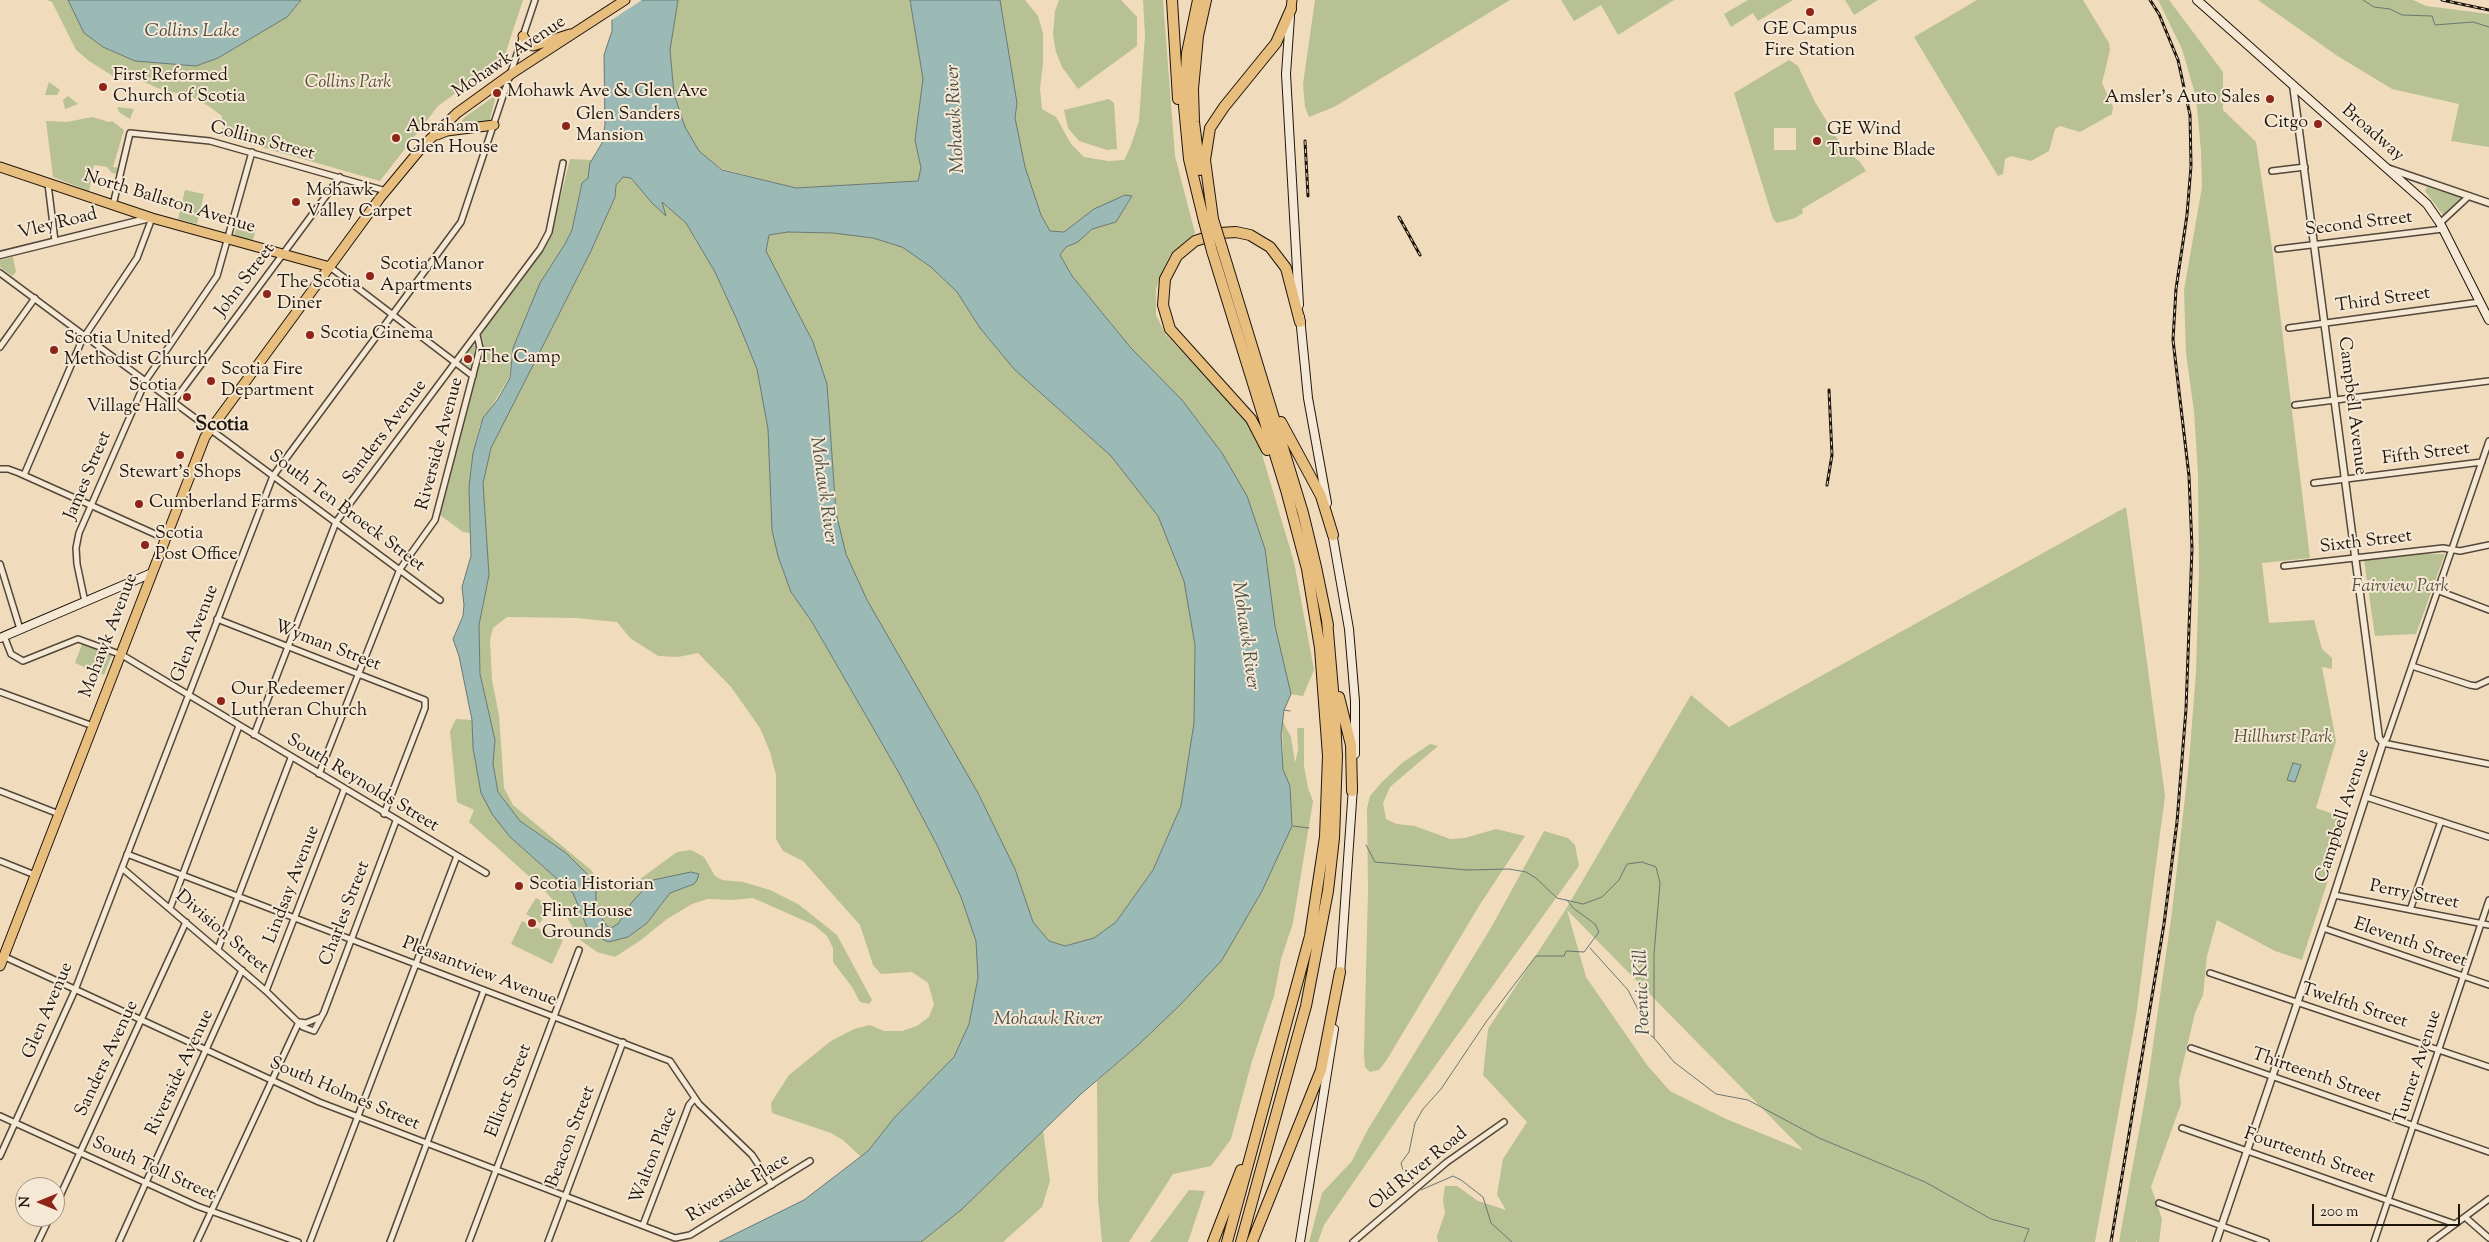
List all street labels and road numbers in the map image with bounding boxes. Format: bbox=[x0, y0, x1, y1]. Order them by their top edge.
street label: Mohawk Avenue bbox=[449, 12, 571, 104]
street label: Broadway bbox=[2336, 101, 2408, 167]
street label: Collins Street bbox=[208, 118, 316, 166]
street label: North Ballston Avenue bbox=[80, 167, 258, 239]
street label: Vley Road bbox=[16, 205, 100, 245]
street label: Second Street bbox=[2304, 208, 2414, 242]
street label: John Street bbox=[211, 240, 281, 322]
street label: Third Street bbox=[2334, 284, 2432, 318]
street label: Campbell Avenue bbox=[2332, 336, 2370, 476]
street label: Riverside Avenue bbox=[413, 375, 469, 513]
street label: Sanders Avenue bbox=[340, 376, 432, 490]
street label: James Street bbox=[61, 429, 117, 523]
street label: Fifth Street bbox=[2381, 439, 2471, 471]
street label: South Ten Broeck Street bbox=[264, 446, 428, 578]
street label: Sixth Street bbox=[2319, 527, 2413, 559]
street label: Mohawk Avenue bbox=[76, 571, 144, 701]
street label: Glen Avenue bbox=[168, 582, 224, 686]
street label: Wyman Street bbox=[271, 617, 383, 677]
street label: South Reynolds Street bbox=[282, 730, 442, 838]
street label: Campbell Avenue bbox=[2312, 746, 2376, 886]
street label: Lindsay Avenue bbox=[261, 823, 325, 947]
street label: Charles Street bbox=[316, 859, 376, 969]
street label: Perry Street bbox=[2368, 877, 2460, 915]
street label: Division Street bbox=[170, 887, 272, 979]
street label: Eleventh Street bbox=[2350, 914, 2470, 974]
street label: Pleasantview Avenue bbox=[399, 934, 559, 1012]
street label: Glen Avenue bbox=[19, 960, 79, 1062]
street label: Twelfth Street bbox=[2298, 980, 2410, 1034]
street label: Sanders Avenue bbox=[72, 997, 144, 1121]
street label: Riverside Avenue bbox=[142, 1007, 220, 1139]
street label: Turner Avenue bbox=[2391, 1008, 2447, 1126]
street label: Elliott Street bbox=[482, 1041, 538, 1141]
street label: Thirteenth Street bbox=[2248, 1045, 2384, 1109]
street label: South Holmes Street bbox=[266, 1054, 422, 1136]
street label: Beacon Street bbox=[543, 1083, 601, 1191]
street label: Walton Place bbox=[627, 1104, 683, 1208]
street label: Old River Road bbox=[1365, 1124, 1473, 1216]
street label: Fourteenth Street bbox=[2241, 1124, 2377, 1190]
street label: South Toll Street bbox=[88, 1133, 218, 1207]
street label: Riverside Place bbox=[684, 1150, 794, 1228]

